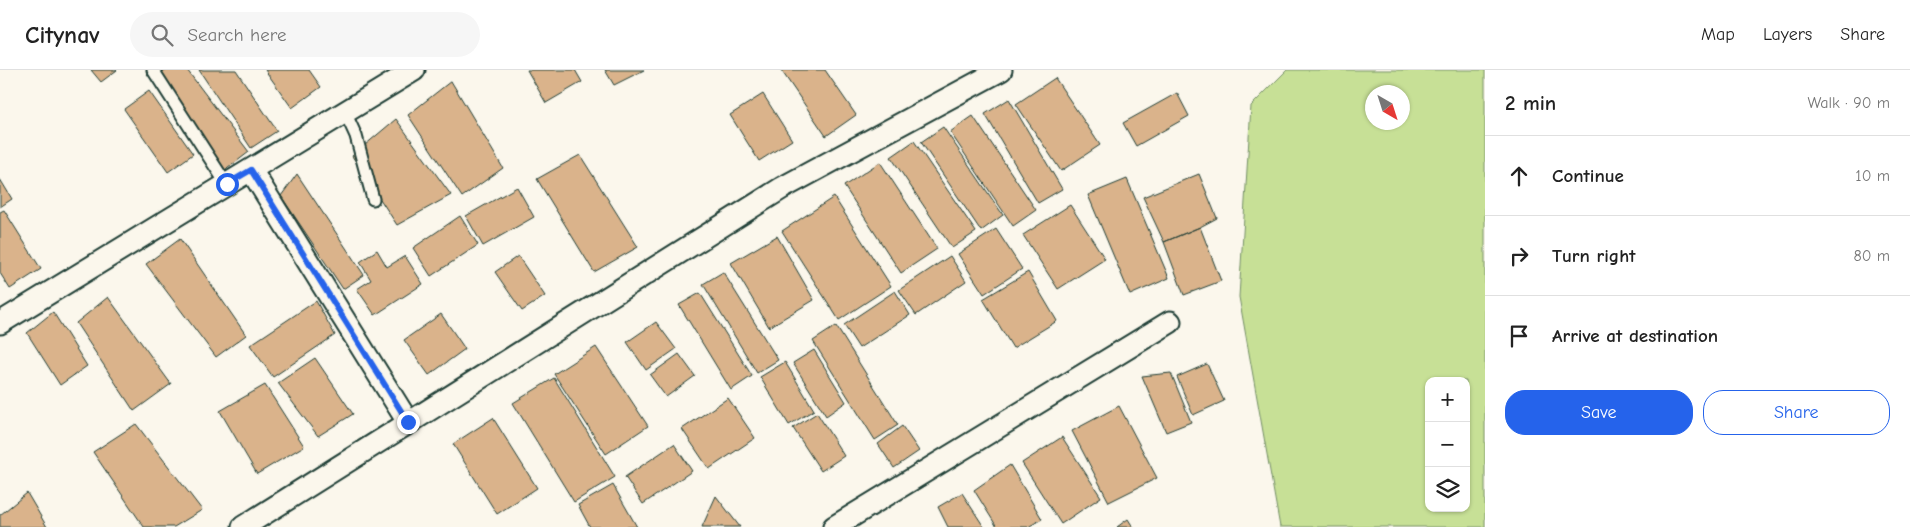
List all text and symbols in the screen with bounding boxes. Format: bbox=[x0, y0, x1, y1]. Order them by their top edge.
search box bbox=[130, 12, 480, 57]
text: Citynav bbox=[25, 21, 100, 49]
icon: search bbox=[148, 21, 176, 49]
text: Search here bbox=[188, 24, 286, 46]
text: Map bbox=[1701, 24, 1735, 45]
text: Layers bbox=[1763, 24, 1812, 45]
text: Share bbox=[1840, 24, 1885, 45]
north arrow bbox=[1365, 85, 1410, 130]
text: 2 min bbox=[1505, 91, 1556, 115]
text: Walk · 90 m bbox=[1807, 94, 1890, 112]
icon: ahead bbox=[1505, 162, 1533, 190]
text: Continue bbox=[1552, 165, 1624, 187]
text: 10 m bbox=[1855, 167, 1890, 185]
route start bbox=[216, 173, 239, 196]
icon: right bbox=[1505, 242, 1533, 270]
text: Turn right bbox=[1552, 245, 1636, 267]
text: 80 m bbox=[1853, 247, 1890, 265]
icon: arrive bbox=[1505, 322, 1533, 350]
text: Arrive at destination bbox=[1552, 325, 1718, 347]
map controls bbox=[1425, 377, 1470, 512]
button: + bbox=[1425, 377, 1470, 422]
button: Save bbox=[1505, 390, 1693, 435]
button: Share bbox=[1703, 390, 1890, 435]
route end bbox=[397, 411, 420, 434]
button: − bbox=[1425, 422, 1470, 467]
button: layers bbox=[1425, 467, 1470, 512]

